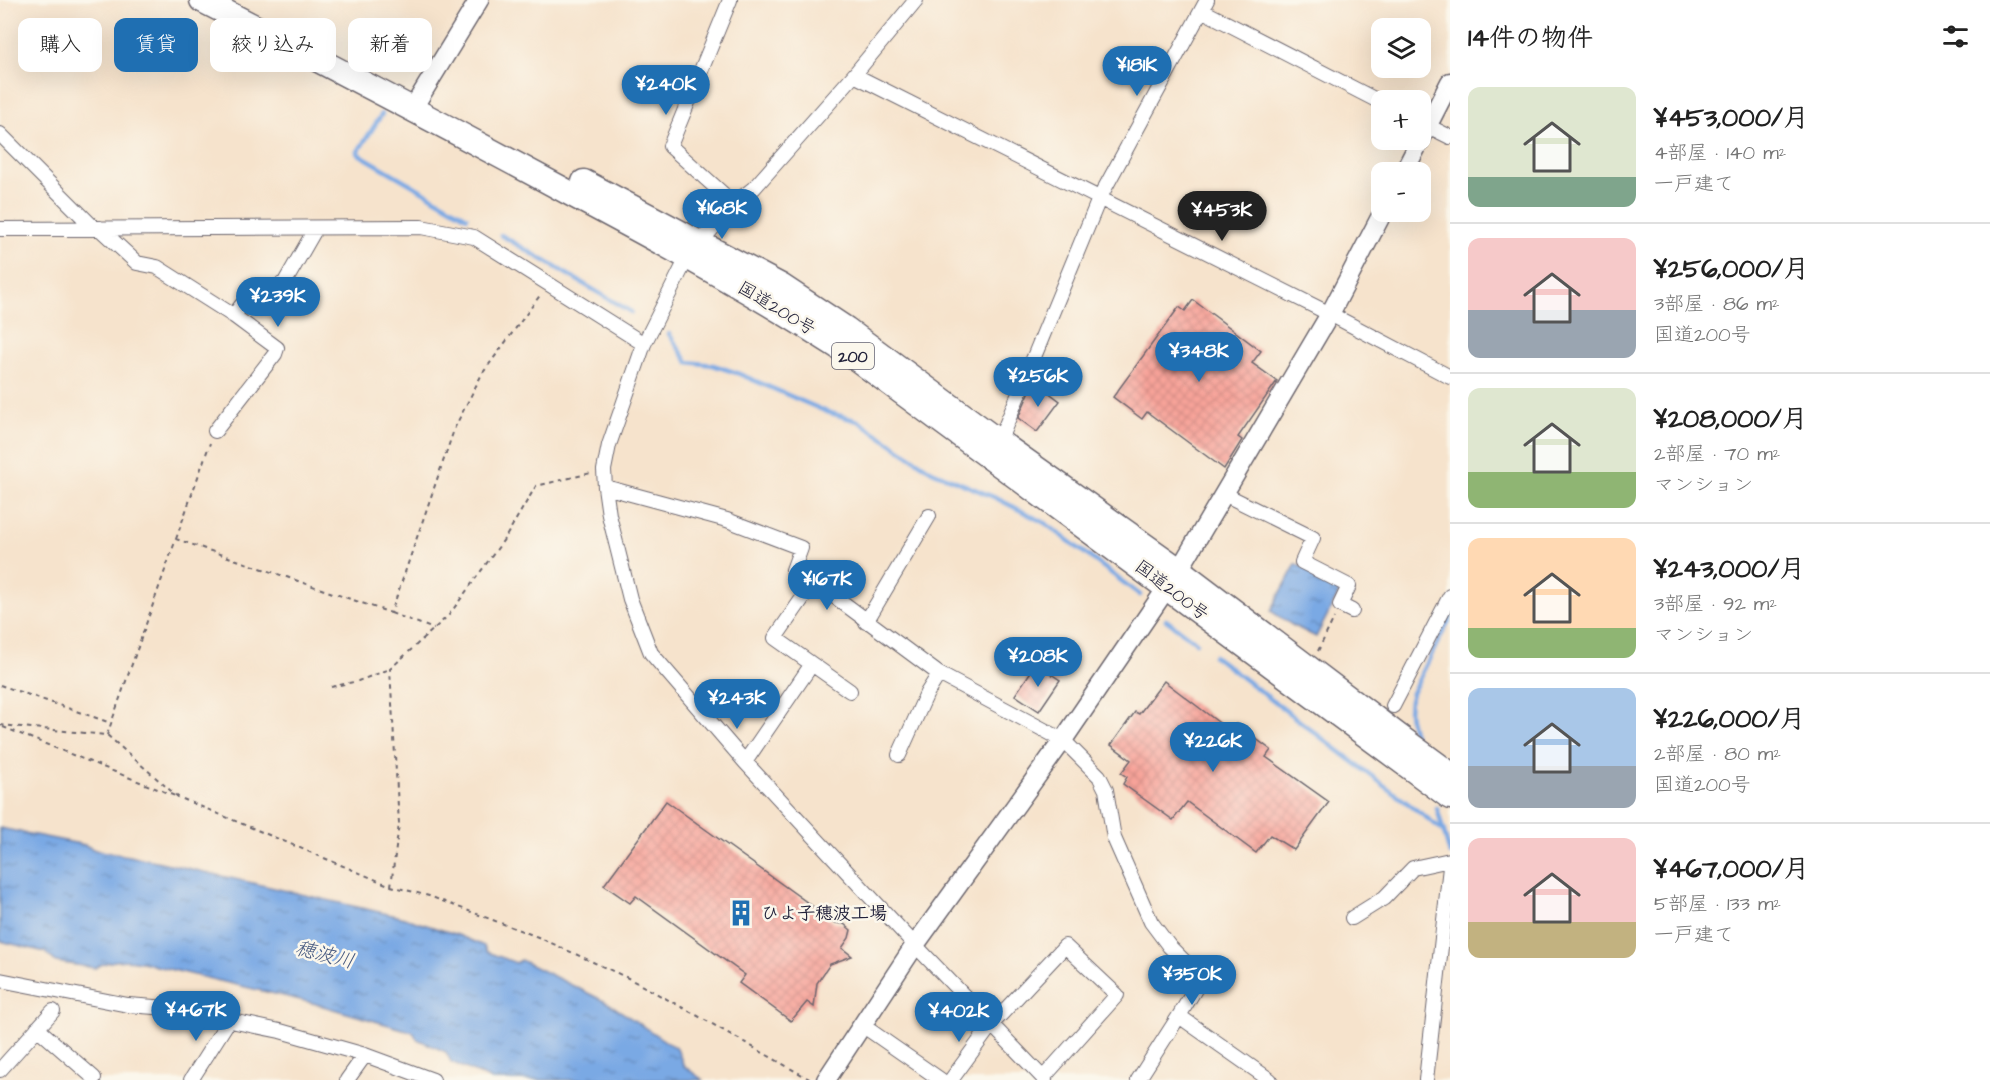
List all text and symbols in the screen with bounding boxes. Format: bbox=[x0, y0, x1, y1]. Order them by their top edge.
chip: 購入 bbox=[18, 18, 102, 72]
chip: 賃貸 bbox=[114, 18, 198, 72]
chip: 絞り込み bbox=[210, 18, 336, 72]
chip: 新着 bbox=[348, 18, 432, 72]
map controls bbox=[1371, 18, 1431, 222]
button: layers bbox=[1371, 18, 1431, 78]
text: 14件の物件 bbox=[1468, 20, 1593, 56]
icon: filters bbox=[1939, 20, 1972, 53]
pin: ¥181K bbox=[1095, 46, 1179, 97]
text: ¥181K bbox=[1117, 51, 1157, 79]
pin: ¥240K bbox=[624, 65, 708, 116]
text: ¥240K bbox=[636, 70, 696, 98]
button: + bbox=[1371, 90, 1431, 150]
text: ¥453,000/月 bbox=[1654, 100, 1809, 136]
icon: home bbox=[1516, 111, 1588, 183]
text: 4部屋 · 140 m² bbox=[1654, 139, 1786, 167]
button: − bbox=[1371, 162, 1431, 222]
text: 一戸建て bbox=[1654, 170, 1734, 198]
pin: ¥168K bbox=[680, 189, 764, 240]
pin: ¥453K bbox=[1180, 191, 1264, 242]
text: ¥168K bbox=[697, 194, 747, 222]
text: ¥453K bbox=[1192, 196, 1252, 224]
text: ¥256,000/月 bbox=[1654, 251, 1809, 287]
icon: home bbox=[1516, 262, 1588, 334]
street label: 国道200号 bbox=[733, 275, 820, 342]
pin: ¥239K bbox=[236, 277, 320, 328]
text: ¥239K bbox=[250, 282, 306, 310]
text: 3部屋 · 86 m² bbox=[1654, 290, 1780, 318]
text: 国道200号 bbox=[1654, 321, 1751, 349]
pin: ¥348K bbox=[1157, 332, 1241, 383]
text: ¥348K bbox=[1169, 337, 1229, 365]
road number: 200 bbox=[832, 343, 874, 369]
pin: ¥256K bbox=[996, 357, 1080, 408]
text: ¥256K bbox=[1008, 362, 1068, 390]
text: ¥208,000/月 bbox=[1654, 401, 1808, 437]
icon: home bbox=[1516, 412, 1588, 484]
text: 2部屋 · 70 m² bbox=[1654, 440, 1780, 468]
text: マンション bbox=[1654, 471, 1753, 499]
text: ¥243,000/月 bbox=[1654, 551, 1805, 587]
street label: 国道200号 bbox=[1129, 554, 1214, 627]
pin: ¥167K bbox=[785, 560, 869, 611]
icon: home bbox=[1516, 562, 1588, 634]
text: ¥167K bbox=[802, 565, 852, 593]
text: 3部屋 · 92 m² bbox=[1654, 590, 1777, 618]
text: マンション bbox=[1654, 621, 1753, 649]
pin: ¥208K bbox=[996, 637, 1080, 688]
text: ¥208K bbox=[1008, 642, 1068, 670]
pin: ¥243K bbox=[695, 679, 779, 730]
text: ¥243K bbox=[708, 684, 766, 712]
text: ¥226,000/月 bbox=[1654, 701, 1806, 737]
icon: home bbox=[1516, 712, 1588, 784]
pin: ¥226K bbox=[1171, 722, 1255, 773]
text: ¥226K bbox=[1184, 727, 1242, 755]
text: 2部屋 · 80 m² bbox=[1654, 740, 1781, 768]
text: 国道200号 bbox=[1654, 771, 1751, 799]
text: ¥467,000/月 bbox=[1654, 851, 1810, 887]
icon: home bbox=[1516, 862, 1588, 934]
text: 5部屋 · 133 m² bbox=[1654, 890, 1781, 918]
building icon: ひよ子穂波工場 bbox=[726, 898, 756, 928]
place label: ひよ子穂波工場 bbox=[761, 901, 887, 926]
text: 一戸建て bbox=[1654, 921, 1734, 949]
water label: 穂波川 bbox=[292, 934, 357, 976]
pin: ¥350K bbox=[1150, 955, 1234, 1006]
text: ¥350K bbox=[1162, 960, 1222, 988]
pin: ¥467K bbox=[154, 991, 238, 1042]
pin: ¥402K bbox=[917, 992, 1001, 1043]
text: ¥467K bbox=[165, 996, 227, 1024]
text: ¥402K bbox=[929, 997, 989, 1025]

